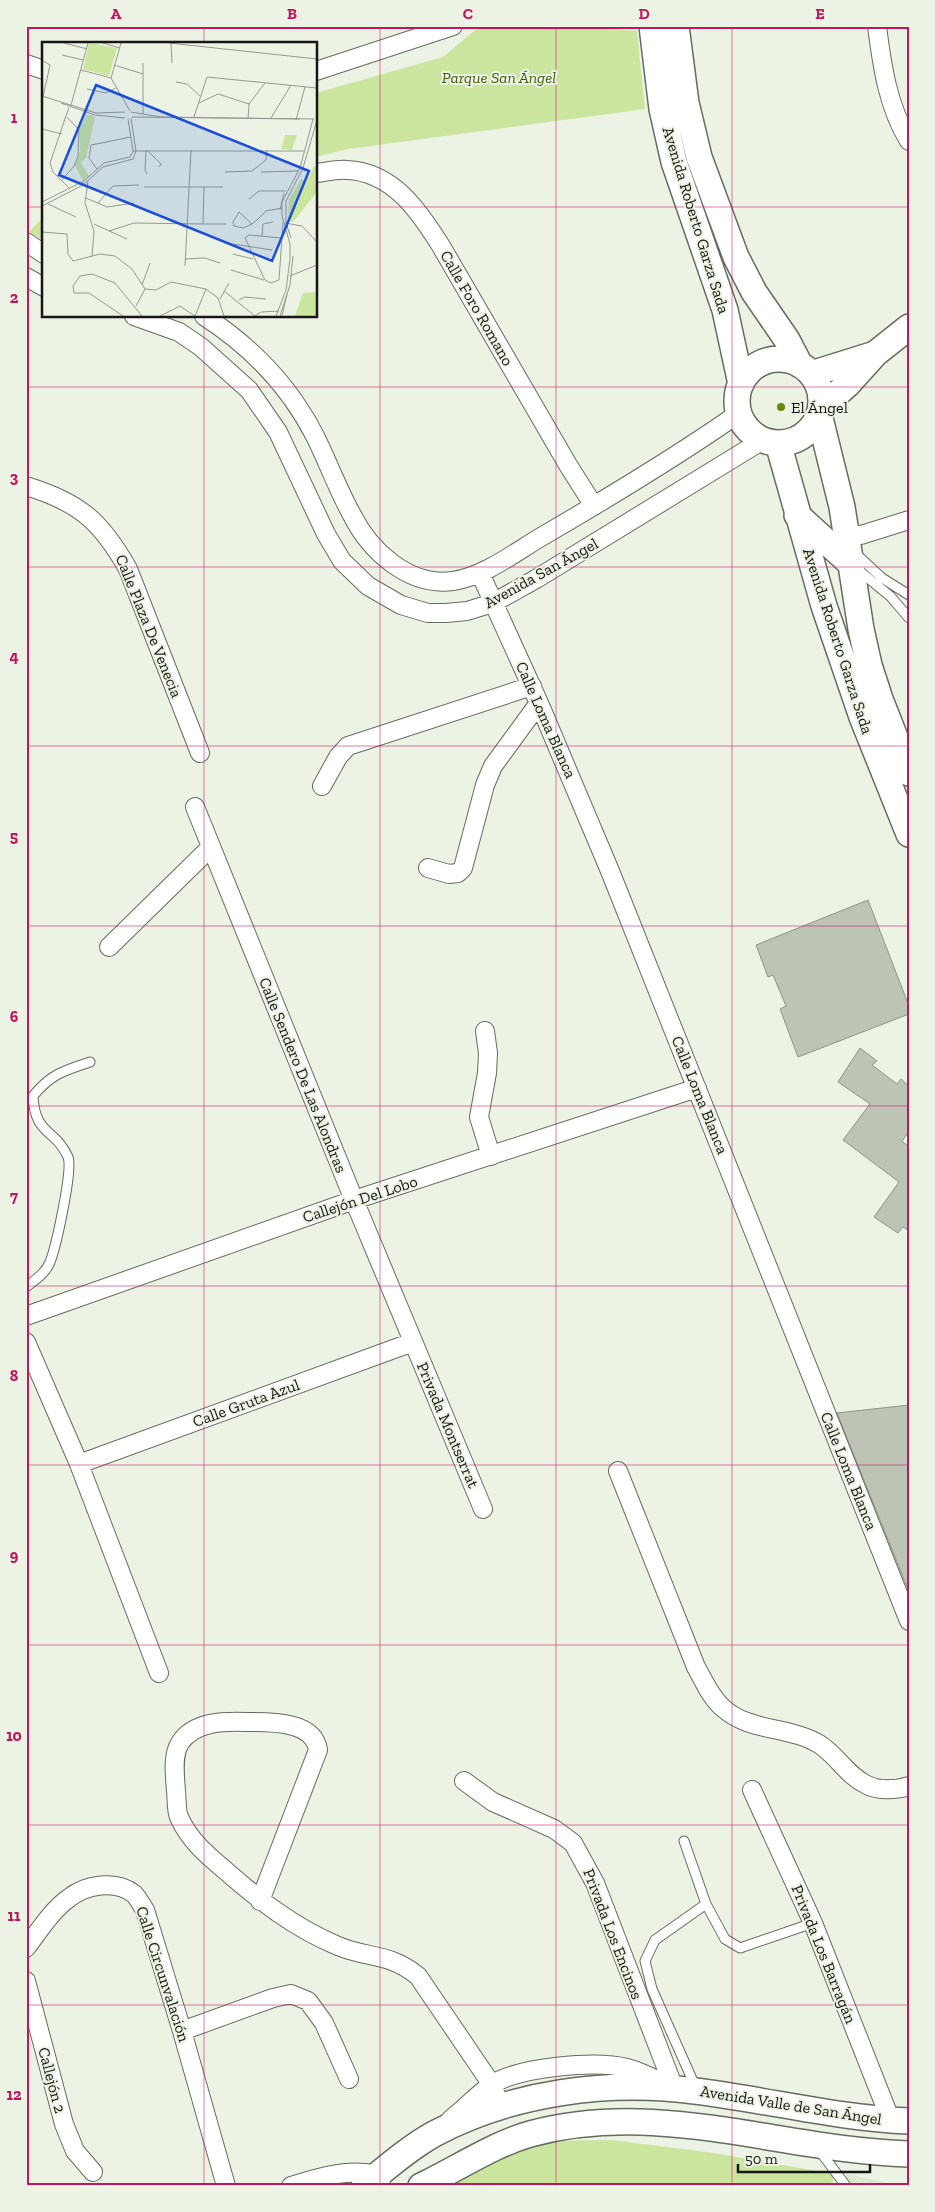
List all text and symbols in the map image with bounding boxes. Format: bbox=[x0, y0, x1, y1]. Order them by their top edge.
text: A bbox=[111, 4, 122, 23]
text: B bbox=[287, 4, 297, 23]
text: C bbox=[463, 4, 473, 23]
text: D bbox=[638, 4, 650, 23]
text: E bbox=[815, 4, 825, 23]
inset map bbox=[42, 42, 318, 318]
park label: Parque San Ángel bbox=[442, 68, 556, 87]
text: 1 bbox=[11, 108, 18, 127]
street label: Avenida Roberto Garza Sada bbox=[659, 124, 734, 316]
street label: Calle Foro Romano bbox=[436, 247, 518, 369]
text: 2 bbox=[10, 288, 19, 307]
place label: El Ángel bbox=[791, 398, 848, 417]
marker: El Ángel bbox=[775, 401, 787, 413]
text: 3 bbox=[10, 468, 19, 487]
street label: Avenida San Ángel bbox=[481, 534, 601, 612]
street label: Avenida Roberto Garza Sada bbox=[799, 546, 877, 737]
street label: Calle Plaza De Venecia bbox=[112, 552, 187, 701]
text: 4 bbox=[9, 647, 19, 666]
street label: Calle Loma Blanca bbox=[512, 659, 580, 782]
text: 5 bbox=[10, 827, 18, 846]
street label: Calle Sendero De Las Alondras bbox=[255, 975, 351, 1175]
text: 6 bbox=[10, 1007, 19, 1026]
street label: Calle Loma Blanca bbox=[668, 1033, 732, 1157]
street label: Callejón Del Lobo bbox=[300, 1171, 420, 1227]
text: 7 bbox=[10, 1187, 18, 1206]
street label: Privada Montserrat bbox=[413, 1359, 483, 1491]
text: 8 bbox=[10, 1366, 19, 1385]
street label: Calle Gruta Azul bbox=[190, 1375, 302, 1431]
street label: Calle Loma Blanca bbox=[817, 1409, 881, 1533]
text: 9 bbox=[10, 1546, 19, 1565]
text: 10 bbox=[6, 1726, 22, 1745]
street label: Privada Los Encinos bbox=[579, 1866, 647, 2002]
street label: Privada Los Barragán bbox=[787, 1882, 861, 2027]
street label: Calle Circunvalación bbox=[132, 1904, 194, 2045]
text: 11 bbox=[8, 1906, 21, 1925]
street label: Callejón 2 bbox=[34, 2045, 70, 2115]
street label: Avenida Valle de San Ángel bbox=[699, 2081, 883, 2129]
text: 12 bbox=[6, 2085, 22, 2104]
scale bar bbox=[738, 2142, 870, 2174]
text: 50 m bbox=[745, 2150, 778, 2168]

